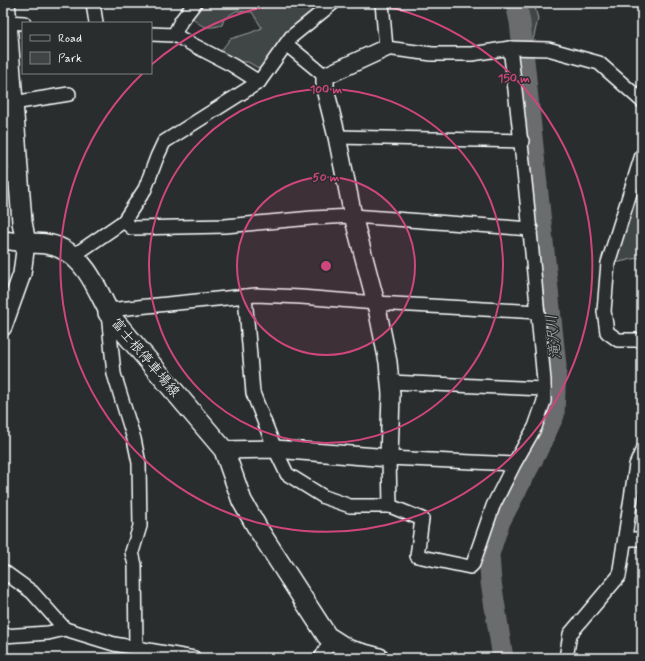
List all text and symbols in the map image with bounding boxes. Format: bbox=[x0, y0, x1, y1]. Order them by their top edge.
legend bbox=[22, 22, 152, 74]
text: Road bbox=[58, 31, 82, 47]
text: Park bbox=[58, 51, 82, 67]
text: 150 m bbox=[498, 71, 530, 87]
text: 100 m bbox=[310, 82, 343, 98]
text: 50 m bbox=[313, 170, 340, 186]
centre of rings bbox=[319, 259, 333, 273]
water label: 滝沢川 bbox=[542, 313, 566, 360]
street label: 富士根停車場線 bbox=[107, 314, 184, 401]

